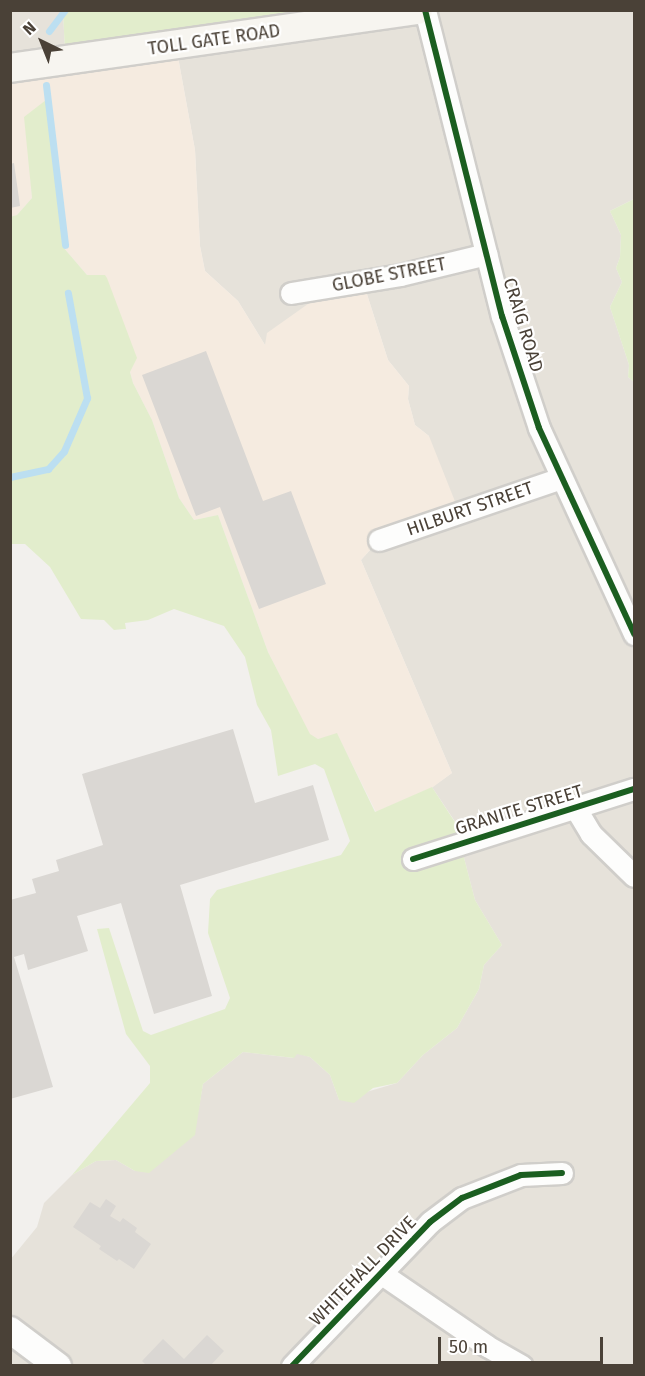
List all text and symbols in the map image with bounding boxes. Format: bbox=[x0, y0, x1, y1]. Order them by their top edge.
north arrow bbox=[12, 12, 72, 72]
text: N bbox=[19, 18, 40, 39]
street label: TOLL GATE ROAD bbox=[147, 20, 281, 60]
street label: GLOBE STREET bbox=[330, 253, 448, 297]
street label: CRAIG ROAD bbox=[498, 275, 548, 375]
street label: HILBURT STREET bbox=[404, 477, 536, 541]
street label: GRANITE STREET bbox=[453, 780, 585, 840]
street label: WHITEHALL DRIVE bbox=[305, 1212, 421, 1330]
scale bar bbox=[441, 1325, 606, 1363]
text: 50 m bbox=[449, 1336, 488, 1358]

